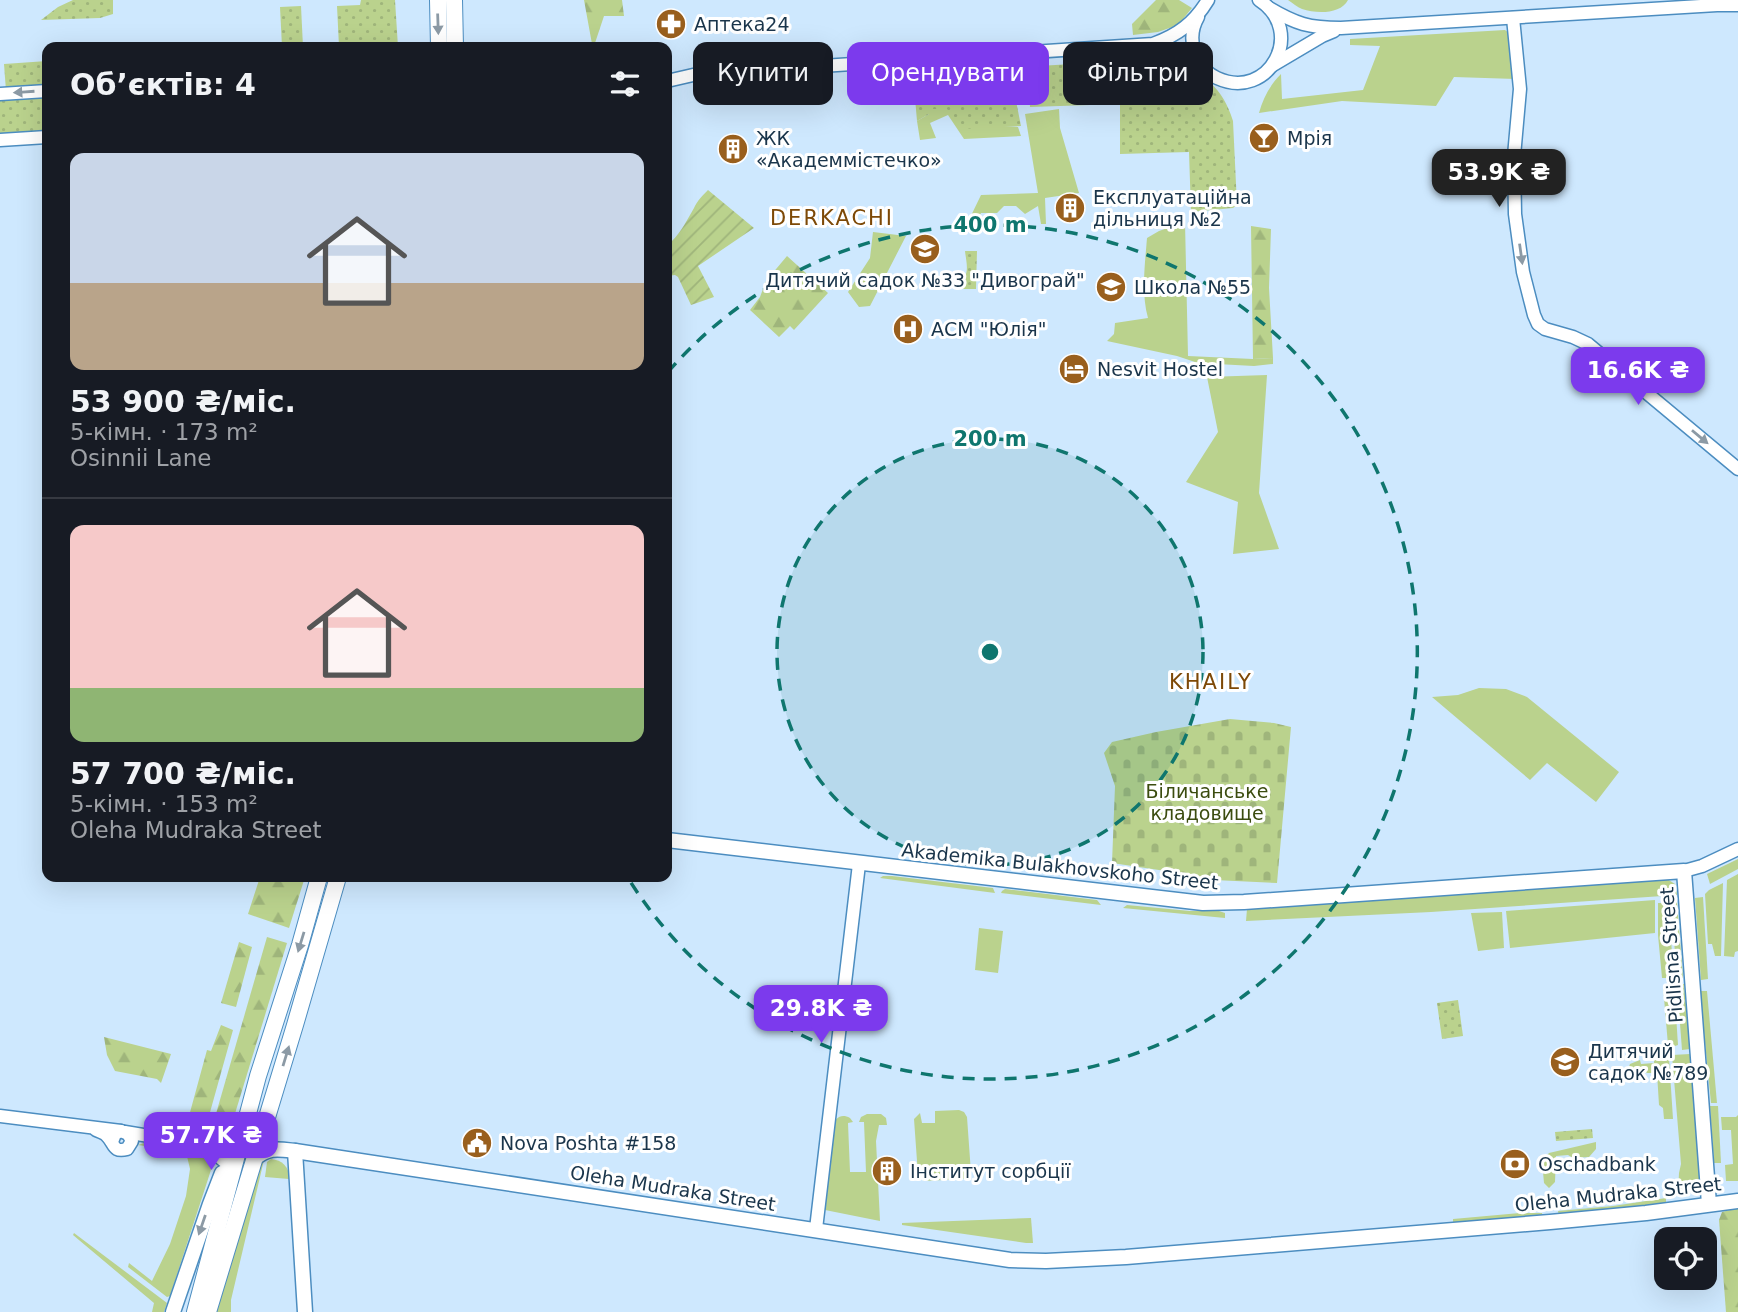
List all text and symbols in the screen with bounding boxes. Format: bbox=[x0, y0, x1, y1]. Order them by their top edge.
pharmacy icon: Аптека24 bbox=[654, 7, 688, 41]
one-way arrow bbox=[433, 13, 444, 35]
place label: Аптека24 bbox=[694, 13, 789, 35]
chip: Купити bbox=[693, 42, 833, 105]
chip: Орендувати bbox=[847, 42, 1049, 105]
chip: Фільтри bbox=[1063, 42, 1213, 105]
icon: filters bbox=[606, 65, 644, 103]
text: Об’єктів: 4 bbox=[70, 67, 256, 102]
one-way arrow bbox=[12, 87, 34, 98]
bar icon: Мрія bbox=[1247, 121, 1281, 155]
place label: ЖК «Академмістечко» bbox=[756, 127, 942, 171]
place label: Мрія bbox=[1287, 127, 1332, 149]
building icon: ЖК «Академмістечко» bbox=[716, 132, 750, 166]
pin: 53.9K ₴ bbox=[1434, 150, 1564, 209]
text: 53.9K ₴ bbox=[1448, 159, 1550, 185]
place label: Експлуатаційна дільниця №2 bbox=[1093, 186, 1252, 230]
building icon: Експлуатаційна дільниця №2 bbox=[1053, 191, 1087, 225]
icon: home bbox=[294, 198, 420, 324]
district label: DERKACHI bbox=[770, 206, 894, 230]
text: 400 m bbox=[953, 213, 1027, 237]
school or university icon: Дитячий садок №33 "Дивограй" bbox=[908, 232, 942, 266]
one-way arrow bbox=[1516, 244, 1527, 266]
place label: Дитячий садок №33 "Дивограй" bbox=[765, 269, 1085, 291]
school or university icon: Школа №55 bbox=[1094, 270, 1128, 304]
place label: Школа №55 bbox=[1134, 276, 1251, 298]
hospital icon: АСМ "Юлія" bbox=[891, 312, 925, 346]
place label: АСМ "Юлія" bbox=[931, 318, 1047, 340]
pin: 16.6K ₴ bbox=[1573, 348, 1703, 407]
hotel icon: Nesvit Hostel bbox=[1057, 352, 1091, 386]
text: 16.6K ₴ bbox=[1587, 357, 1689, 383]
place label: Nesvit Hostel bbox=[1097, 358, 1223, 380]
text: 53 900 ₴/міс. bbox=[70, 384, 296, 419]
text: 5-кімн. · 173 m² bbox=[70, 419, 258, 445]
text: 200 m bbox=[953, 427, 1027, 451]
one-way arrow bbox=[1691, 429, 1708, 444]
text: Osinnii Lane bbox=[70, 445, 211, 471]
icon: home bbox=[294, 570, 420, 696]
centre of rings bbox=[978, 640, 1002, 664]
district label: KHAILY bbox=[1169, 670, 1253, 694]
text: 57 700 ₴/міс. bbox=[70, 756, 296, 791]
park label: Біличанське кладовище bbox=[1146, 780, 1268, 824]
text: 5-кімн. · 153 m² bbox=[70, 791, 258, 817]
text: Oleha Mudraka Street bbox=[70, 817, 321, 843]
street label: Akademika Bulakhovskoho Street bbox=[901, 838, 1219, 894]
street label: Pidlisna Street bbox=[1655, 886, 1687, 1024]
one-way arrow bbox=[295, 932, 305, 953]
pin: 29.8K ₴ bbox=[756, 986, 886, 1045]
text: 29.8K ₴ bbox=[770, 995, 872, 1021]
place label: Дитячий садок №789 bbox=[1588, 1040, 1708, 1084]
school or university icon: Дитячий садок №789 bbox=[1548, 1045, 1582, 1079]
one-way arrow bbox=[281, 1046, 291, 1067]
pin: 57.7K ₴ bbox=[146, 1112, 276, 1172]
text: 57.7K ₴ bbox=[160, 1122, 262, 1148]
public building icon: Nova Poshta #158 bbox=[460, 1126, 494, 1160]
place label: Nova Poshta #158 bbox=[500, 1132, 676, 1154]
bank icon: Oschadbank bbox=[1498, 1147, 1532, 1181]
place label: Oschadbank bbox=[1538, 1153, 1656, 1175]
building icon: Інститут сорбції bbox=[870, 1154, 904, 1188]
place label: Інститут сорбції bbox=[910, 1160, 1071, 1182]
street label: Oleha Mudraka Street bbox=[569, 1161, 777, 1215]
street label: Oleha Mudraka Street bbox=[1514, 1172, 1722, 1216]
one-way arrow bbox=[196, 1215, 207, 1236]
map controls bbox=[1654, 1227, 1717, 1290]
button: locate bbox=[1654, 1227, 1717, 1290]

